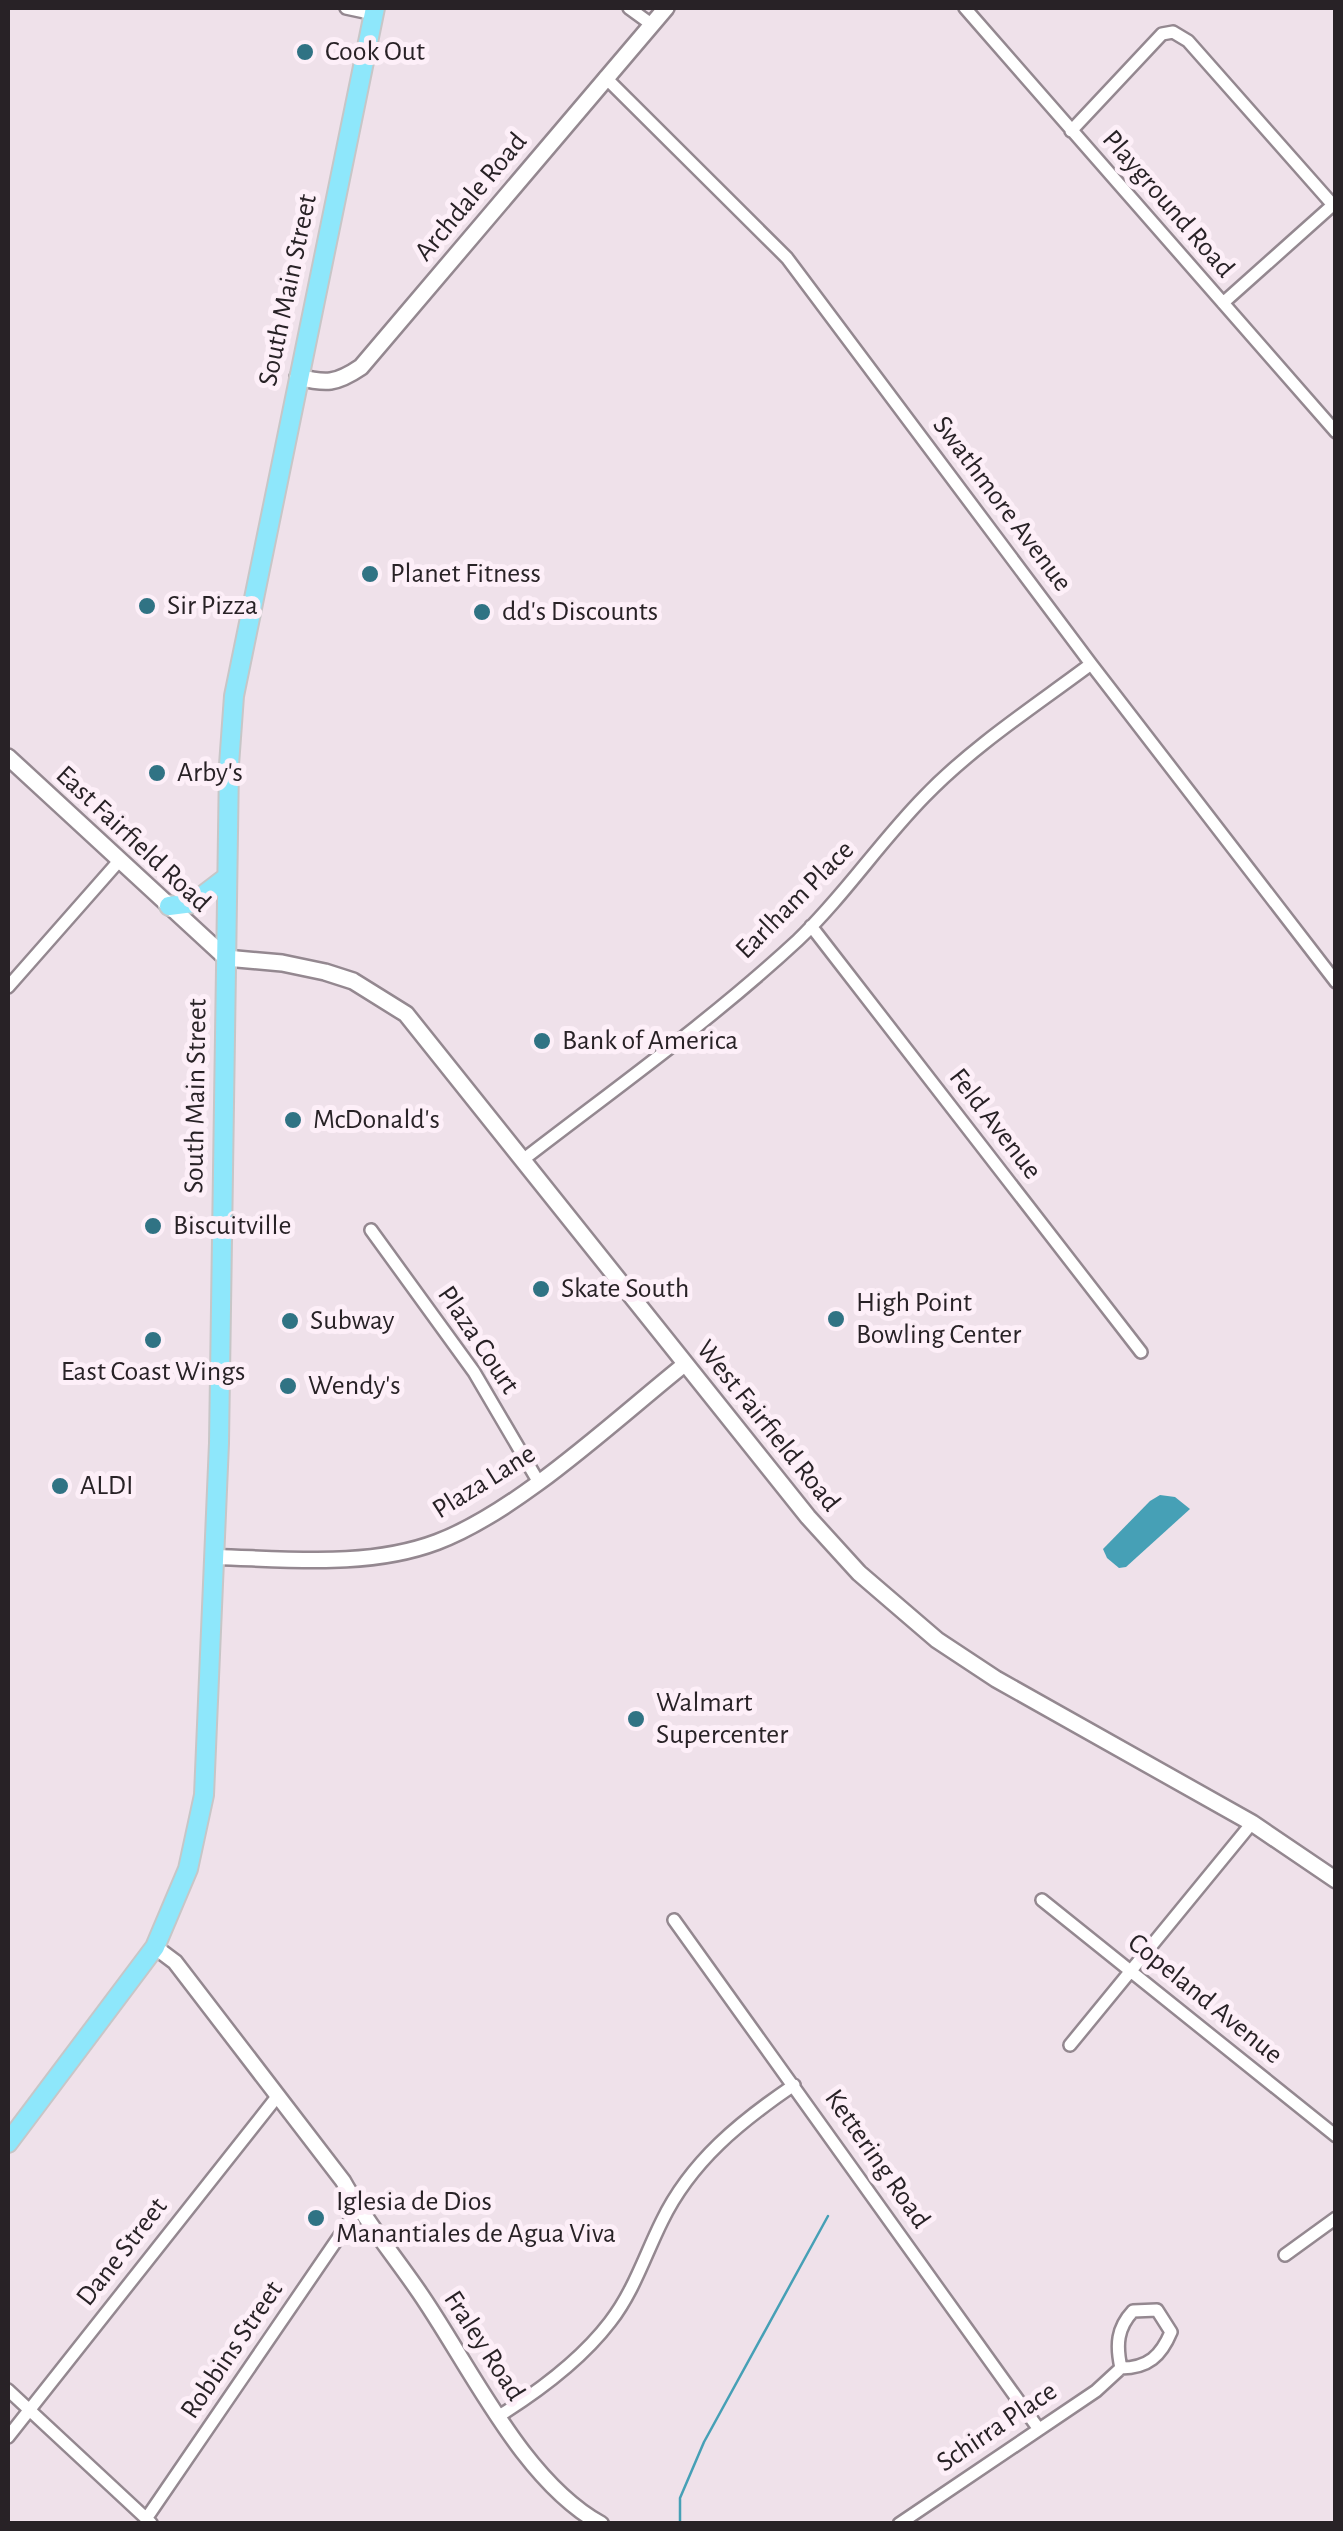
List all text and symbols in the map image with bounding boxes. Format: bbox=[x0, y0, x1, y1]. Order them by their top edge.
place label: Cook Out bbox=[325, 38, 425, 66]
marker: Cook Out bbox=[294, 41, 316, 63]
street label: Playground Road bbox=[1097, 125, 1239, 283]
street label: Archdale Road bbox=[410, 128, 532, 266]
street label: South Main Street bbox=[254, 192, 322, 388]
street label: Swathmore Avenue bbox=[927, 411, 1077, 597]
place label: Planet Fitness bbox=[390, 560, 541, 588]
marker: Planet Fitness bbox=[359, 563, 381, 585]
place label: Sir Pizza bbox=[167, 592, 258, 620]
marker: Sir Pizza bbox=[136, 595, 158, 617]
place label: dd's Discounts bbox=[502, 598, 658, 626]
marker: dd's Discounts bbox=[471, 601, 493, 623]
place label: Arby's bbox=[177, 759, 243, 787]
street label: East Fairfield Road bbox=[50, 761, 216, 917]
marker: Arby's bbox=[146, 762, 168, 784]
street label: Earlham Place bbox=[731, 836, 859, 964]
street label: South Main Street bbox=[180, 998, 212, 1194]
place label: Bank of America bbox=[562, 1027, 738, 1055]
marker: Bank of America bbox=[531, 1030, 553, 1052]
street label: Feld Avenue bbox=[943, 1063, 1047, 1185]
place label: McDonald's bbox=[313, 1106, 440, 1134]
marker: McDonald's bbox=[282, 1109, 304, 1131]
place label: Biscuitville bbox=[173, 1212, 291, 1240]
marker: Biscuitville bbox=[142, 1215, 164, 1237]
place label: Skate South bbox=[561, 1275, 689, 1303]
marker: Skate South bbox=[530, 1278, 552, 1300]
street label: Plaza Court bbox=[432, 1281, 524, 1399]
place label: High Point Bowling Center bbox=[856, 1289, 1021, 1349]
place label: Subway bbox=[310, 1307, 394, 1335]
marker: High Point Bowling Center bbox=[825, 1308, 847, 1330]
marker: Subway bbox=[279, 1310, 301, 1332]
marker: East Coast Wings bbox=[142, 1329, 164, 1351]
street label: West Fairfield Road bbox=[691, 1335, 845, 1517]
place label: East Coast Wings bbox=[61, 1358, 245, 1386]
place label: Wendy's bbox=[308, 1372, 401, 1400]
marker: Wendy's bbox=[277, 1375, 299, 1397]
street label: Plaza Lane bbox=[428, 1440, 540, 1524]
place label: ALDI bbox=[80, 1472, 133, 1500]
marker: ALDI bbox=[49, 1475, 71, 1497]
place label: Walmart Supercenter bbox=[656, 1689, 788, 1749]
marker: Walmart Supercenter bbox=[625, 1708, 647, 1730]
street label: Copeland Avenue bbox=[1122, 1928, 1288, 2070]
street label: Kettering Road bbox=[819, 2085, 935, 2233]
place label: Iglesia de Dios Manantiales de Agua Viva bbox=[336, 2188, 616, 2248]
street label: Dane Street bbox=[71, 2193, 173, 2311]
marker: Iglesia de Dios Manantiales de Agua Viva bbox=[305, 2207, 327, 2229]
street label: Robbins Street bbox=[176, 2276, 288, 2424]
street label: Fraley Road bbox=[438, 2286, 530, 2406]
street label: Schirra Place bbox=[932, 2377, 1062, 2477]

